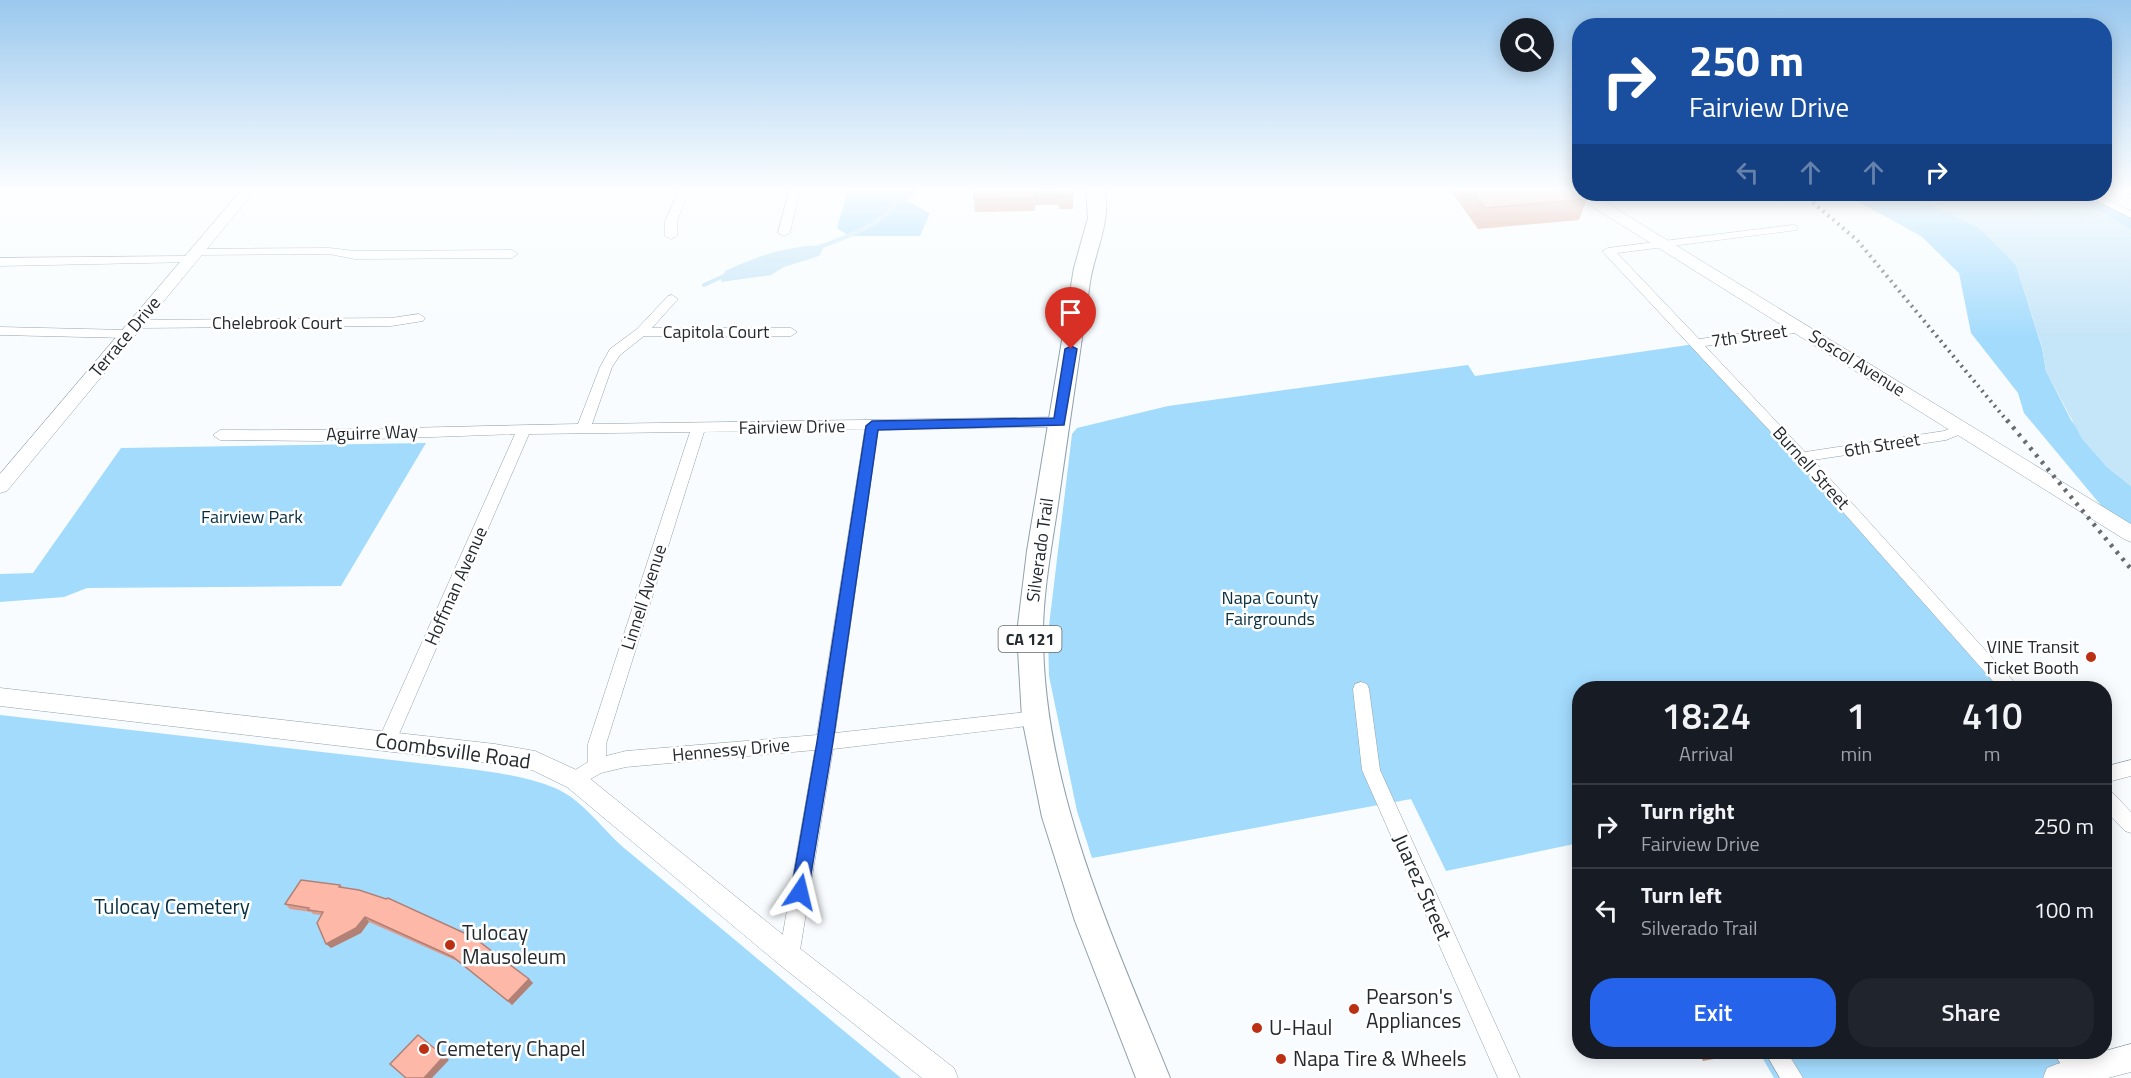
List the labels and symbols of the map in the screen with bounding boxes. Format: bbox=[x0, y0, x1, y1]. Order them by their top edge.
pin bbox=[1045, 287, 1096, 349]
street label: Terrace Drive bbox=[83, 290, 167, 383]
street label: Chelebrook Court bbox=[212, 309, 343, 336]
street label: 7th Street bbox=[1709, 317, 1789, 354]
street label: Capitola Court bbox=[663, 318, 770, 345]
street label: Soscol Avenue bbox=[1804, 322, 1911, 403]
street label: Fairview Drive bbox=[738, 412, 846, 441]
street label: Aguirre Way bbox=[326, 417, 419, 448]
street label: Burnell Street bbox=[1766, 420, 1857, 516]
street label: 6th Street bbox=[1842, 425, 1922, 464]
street label: Silverado Trail bbox=[1019, 496, 1060, 604]
park label: Fairview Park bbox=[201, 503, 303, 530]
street label: Hoffman Avenue bbox=[417, 522, 494, 650]
street label: Linnell Avenue bbox=[614, 541, 673, 653]
park label: Napa County Fairgrounds bbox=[1222, 584, 1319, 632]
road number: CA 121 bbox=[998, 626, 1062, 652]
place label: VINE Transit Ticket Booth bbox=[1984, 633, 2080, 681]
marker: VINE Transit Ticket Booth bbox=[2084, 650, 2098, 664]
street label: Coombsville Road bbox=[373, 723, 533, 777]
street label: Hennessy Drive bbox=[671, 731, 791, 768]
street label: Juarez Street bbox=[1385, 828, 1461, 946]
position arrow bbox=[768, 860, 832, 924]
park label: Tulocay Cemetery bbox=[94, 890, 250, 922]
place label: Tulocay Mausoleum bbox=[462, 916, 566, 972]
marker: Tulocay Mausoleum bbox=[443, 938, 457, 952]
place label: Pearson's Appliances bbox=[1366, 980, 1461, 1036]
marker: Pearson's Appliances bbox=[1347, 1002, 1361, 1016]
place label: U-Haul bbox=[1269, 1011, 1332, 1043]
marker: U-Haul bbox=[1250, 1021, 1264, 1035]
place label: Cemetery Chapel bbox=[436, 1032, 586, 1064]
marker: Cemetery Chapel bbox=[417, 1042, 431, 1056]
place label: Napa Tire & Wheels bbox=[1293, 1042, 1467, 1074]
marker: Napa Tire & Wheels bbox=[1274, 1052, 1288, 1066]

